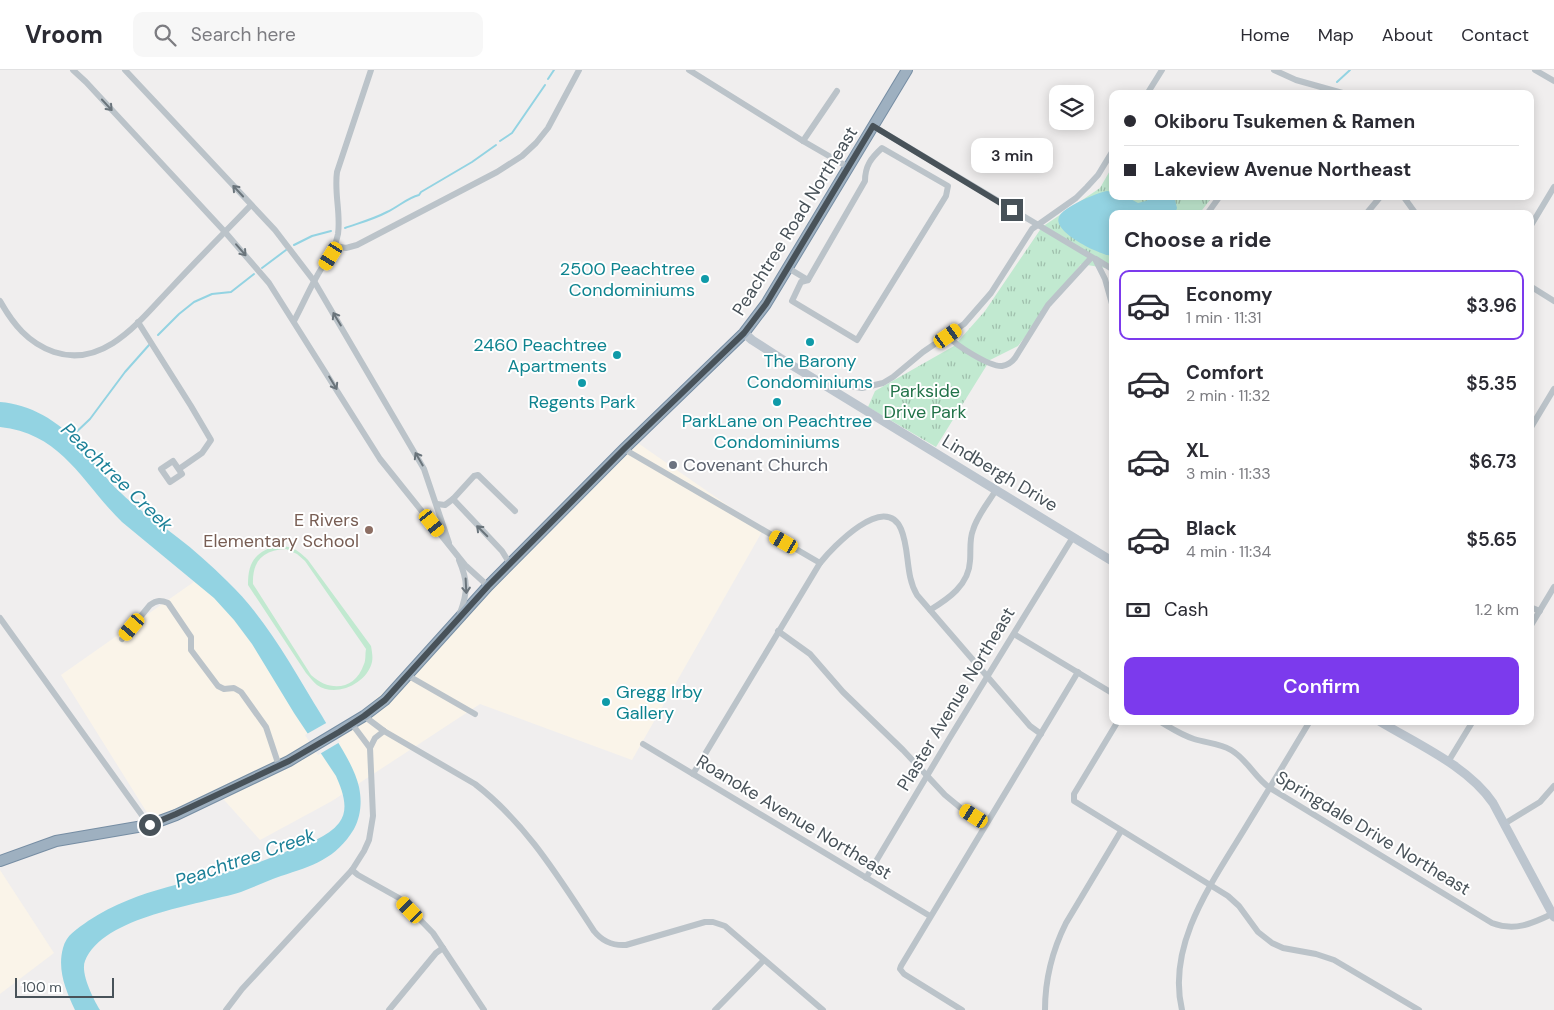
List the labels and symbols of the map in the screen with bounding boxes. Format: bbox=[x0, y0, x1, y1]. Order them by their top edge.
one-way arrow bbox=[101, 98, 113, 111]
street label: Peachtree Road Northeast bbox=[727, 122, 863, 320]
callout: 3 min bbox=[971, 138, 1053, 172]
one-way arrow bbox=[232, 184, 244, 197]
route end bbox=[1001, 199, 1023, 221]
car bbox=[316, 239, 345, 273]
one-way arrow bbox=[235, 243, 247, 256]
place label: 2500 Peachtree Condominiums bbox=[560, 257, 695, 302]
marker: 2500 Peachtree Condominiums bbox=[699, 273, 711, 285]
one-way arrow bbox=[331, 312, 341, 326]
car bbox=[931, 321, 964, 351]
place label: 2460 Peachtree Apartments bbox=[473, 333, 607, 378]
marker: The Barony Condominiums bbox=[804, 336, 816, 348]
marker: 2460 Peachtree Apartments bbox=[611, 349, 623, 361]
place label: The Barony Condominiums bbox=[747, 349, 873, 394]
one-way arrow bbox=[329, 376, 339, 390]
marker: Regents Park bbox=[576, 377, 588, 389]
park label: Parkside Drive Park bbox=[884, 379, 966, 424]
place label: Regents Park bbox=[529, 390, 636, 414]
marker: ParkLane on Peachtree Condominiums bbox=[771, 396, 783, 408]
place label: ParkLane on Peachtree Condominiums bbox=[682, 409, 872, 454]
water label: Peachtree Creek bbox=[55, 417, 179, 537]
street label: Lindbergh Drive bbox=[938, 429, 1062, 517]
one-way arrow bbox=[413, 453, 423, 467]
place label: Covenant Church bbox=[683, 453, 828, 477]
marker: Covenant Church bbox=[667, 459, 679, 471]
car bbox=[416, 507, 447, 539]
place label: E Rivers Elementary School bbox=[203, 508, 359, 553]
marker: E Rivers Elementary School bbox=[363, 524, 375, 536]
one-way arrow bbox=[476, 525, 488, 537]
car bbox=[767, 528, 800, 556]
one-way arrow bbox=[461, 578, 471, 594]
street label: Plaster Avenue Northeast bbox=[892, 603, 1020, 795]
car bbox=[116, 611, 147, 643]
place label: Gregg Irby Gallery bbox=[616, 680, 702, 725]
marker: Gregg Irby Gallery bbox=[600, 696, 612, 708]
street label: Roanoke Avenue Northeast bbox=[692, 749, 896, 885]
street label: Springdale Drive Northeast bbox=[1271, 765, 1475, 901]
car bbox=[957, 802, 990, 830]
route start bbox=[139, 814, 161, 836]
water label: Peachtree Creek bbox=[172, 822, 319, 894]
car bbox=[394, 894, 425, 926]
scale bar bbox=[15, 975, 114, 998]

